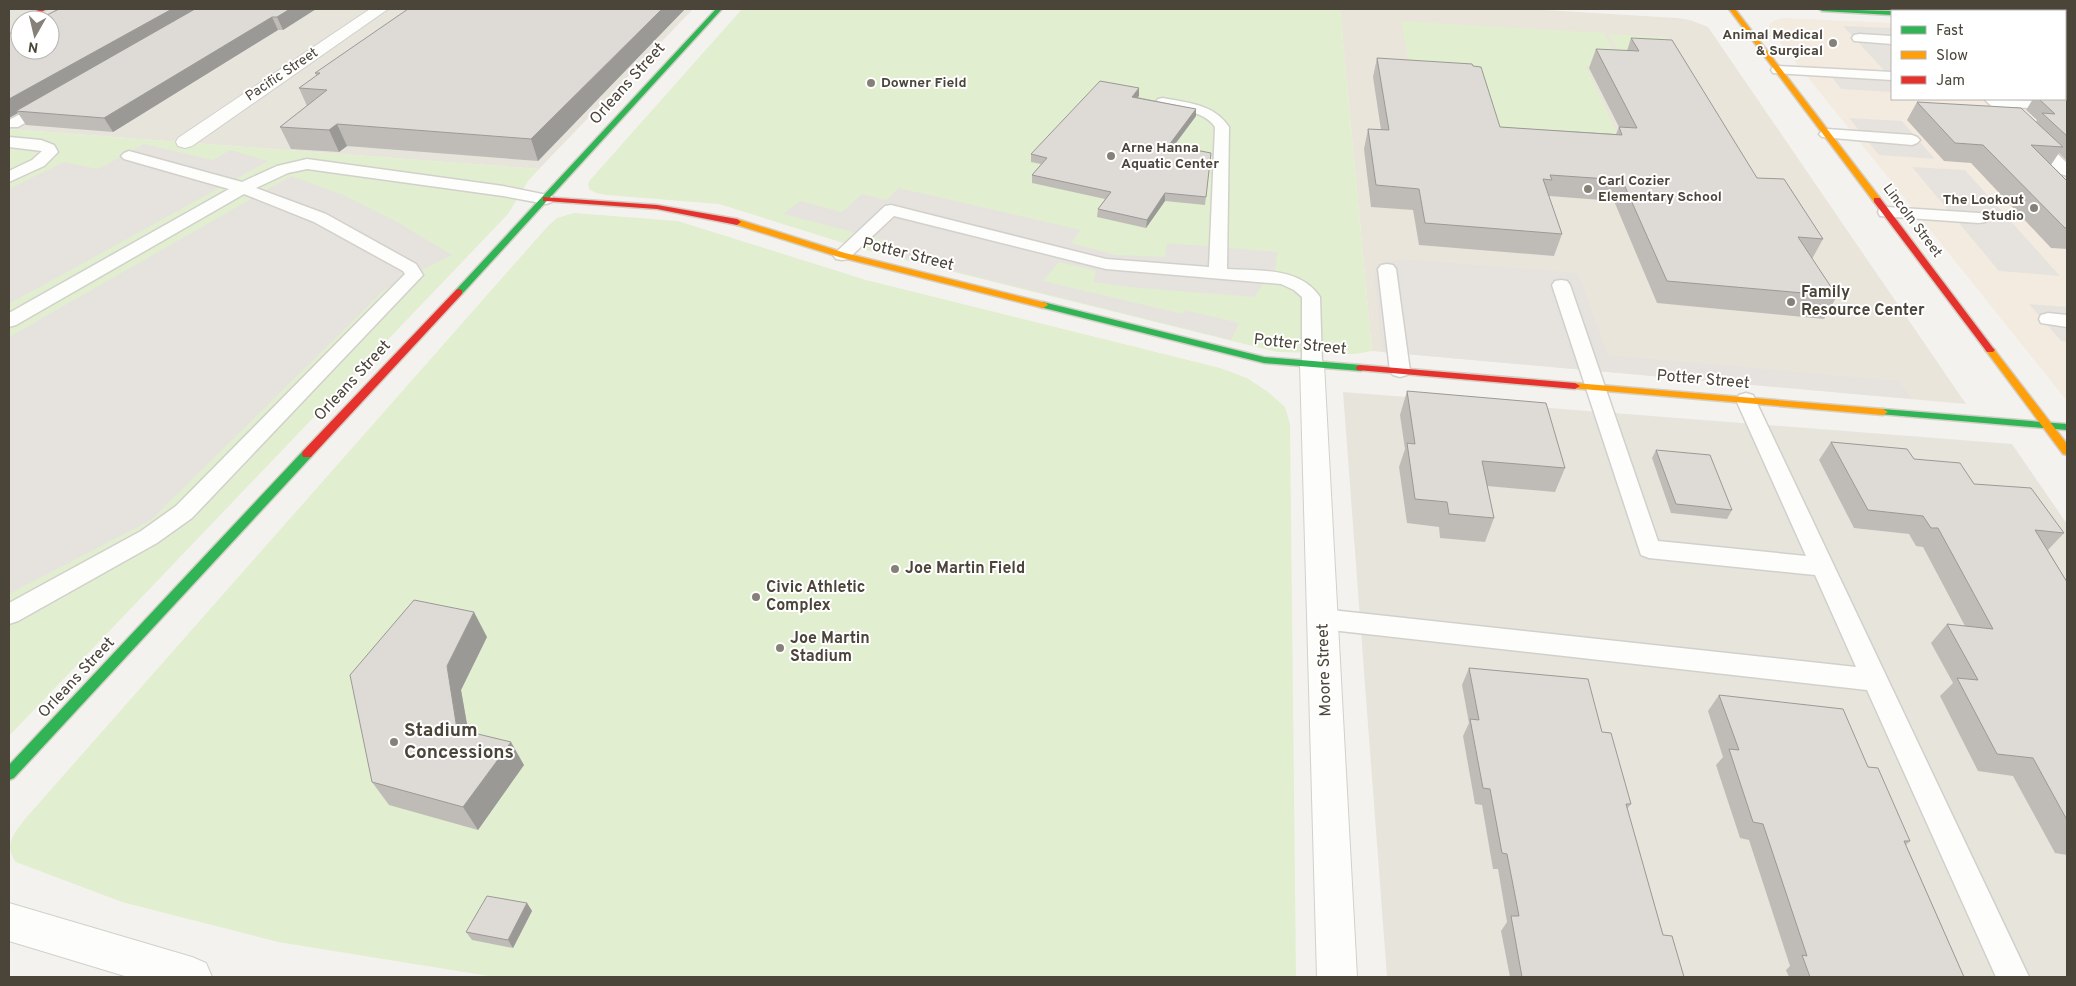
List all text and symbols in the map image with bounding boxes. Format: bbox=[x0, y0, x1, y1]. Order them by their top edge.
north arrow bbox=[10, 10, 60, 60]
legend bbox=[1891, 10, 2066, 100]
text: Fast bbox=[1936, 22, 1964, 41]
place label: Animal Medical & Surgical bbox=[1722, 27, 1823, 60]
text: N bbox=[27, 37, 40, 56]
marker: Animal Medical & Surgical bbox=[1827, 37, 1839, 49]
street label: Orleans Street bbox=[586, 39, 670, 129]
street label: Pacific Street bbox=[243, 45, 321, 105]
text: Slow bbox=[1936, 47, 1968, 66]
text: Jam bbox=[1936, 72, 1965, 91]
place label: Downer Field bbox=[881, 75, 967, 92]
marker: Downer Field bbox=[865, 77, 877, 89]
place label: Arne Hanna Aquatic Center bbox=[1121, 140, 1219, 173]
marker: Arne Hanna Aquatic Center bbox=[1105, 150, 1117, 162]
place label: Carl Cozier Elementary School bbox=[1598, 173, 1722, 206]
street label: Lincoln Street bbox=[1879, 181, 1945, 261]
marker: Carl Cozier Elementary School bbox=[1582, 183, 1594, 195]
place label: The Lookout Studio bbox=[1943, 192, 2024, 225]
marker: The Lookout Studio bbox=[2028, 202, 2040, 214]
street label: Potter Street bbox=[860, 234, 956, 276]
place label: Family Resource Center bbox=[1801, 283, 1925, 321]
marker: Family Resource Center bbox=[1785, 296, 1797, 308]
street label: Potter Street bbox=[1253, 330, 1347, 360]
street label: Orleans Street bbox=[310, 336, 396, 426]
street label: Potter Street bbox=[1656, 366, 1750, 394]
place label: Joe Martin Field bbox=[905, 559, 1025, 579]
marker: Joe Martin Field bbox=[889, 563, 901, 575]
place label: Civic Athletic Complex bbox=[766, 578, 866, 616]
marker: Civic Athletic Complex bbox=[750, 591, 762, 603]
street label: Moore Street bbox=[1313, 623, 1337, 717]
place label: Joe Martin Stadium bbox=[790, 629, 870, 667]
street label: Orleans Street bbox=[34, 633, 120, 723]
marker: Joe Martin Stadium bbox=[774, 642, 786, 654]
place label: Stadium Concessions bbox=[404, 719, 514, 765]
marker: Stadium Concessions bbox=[388, 736, 400, 748]

